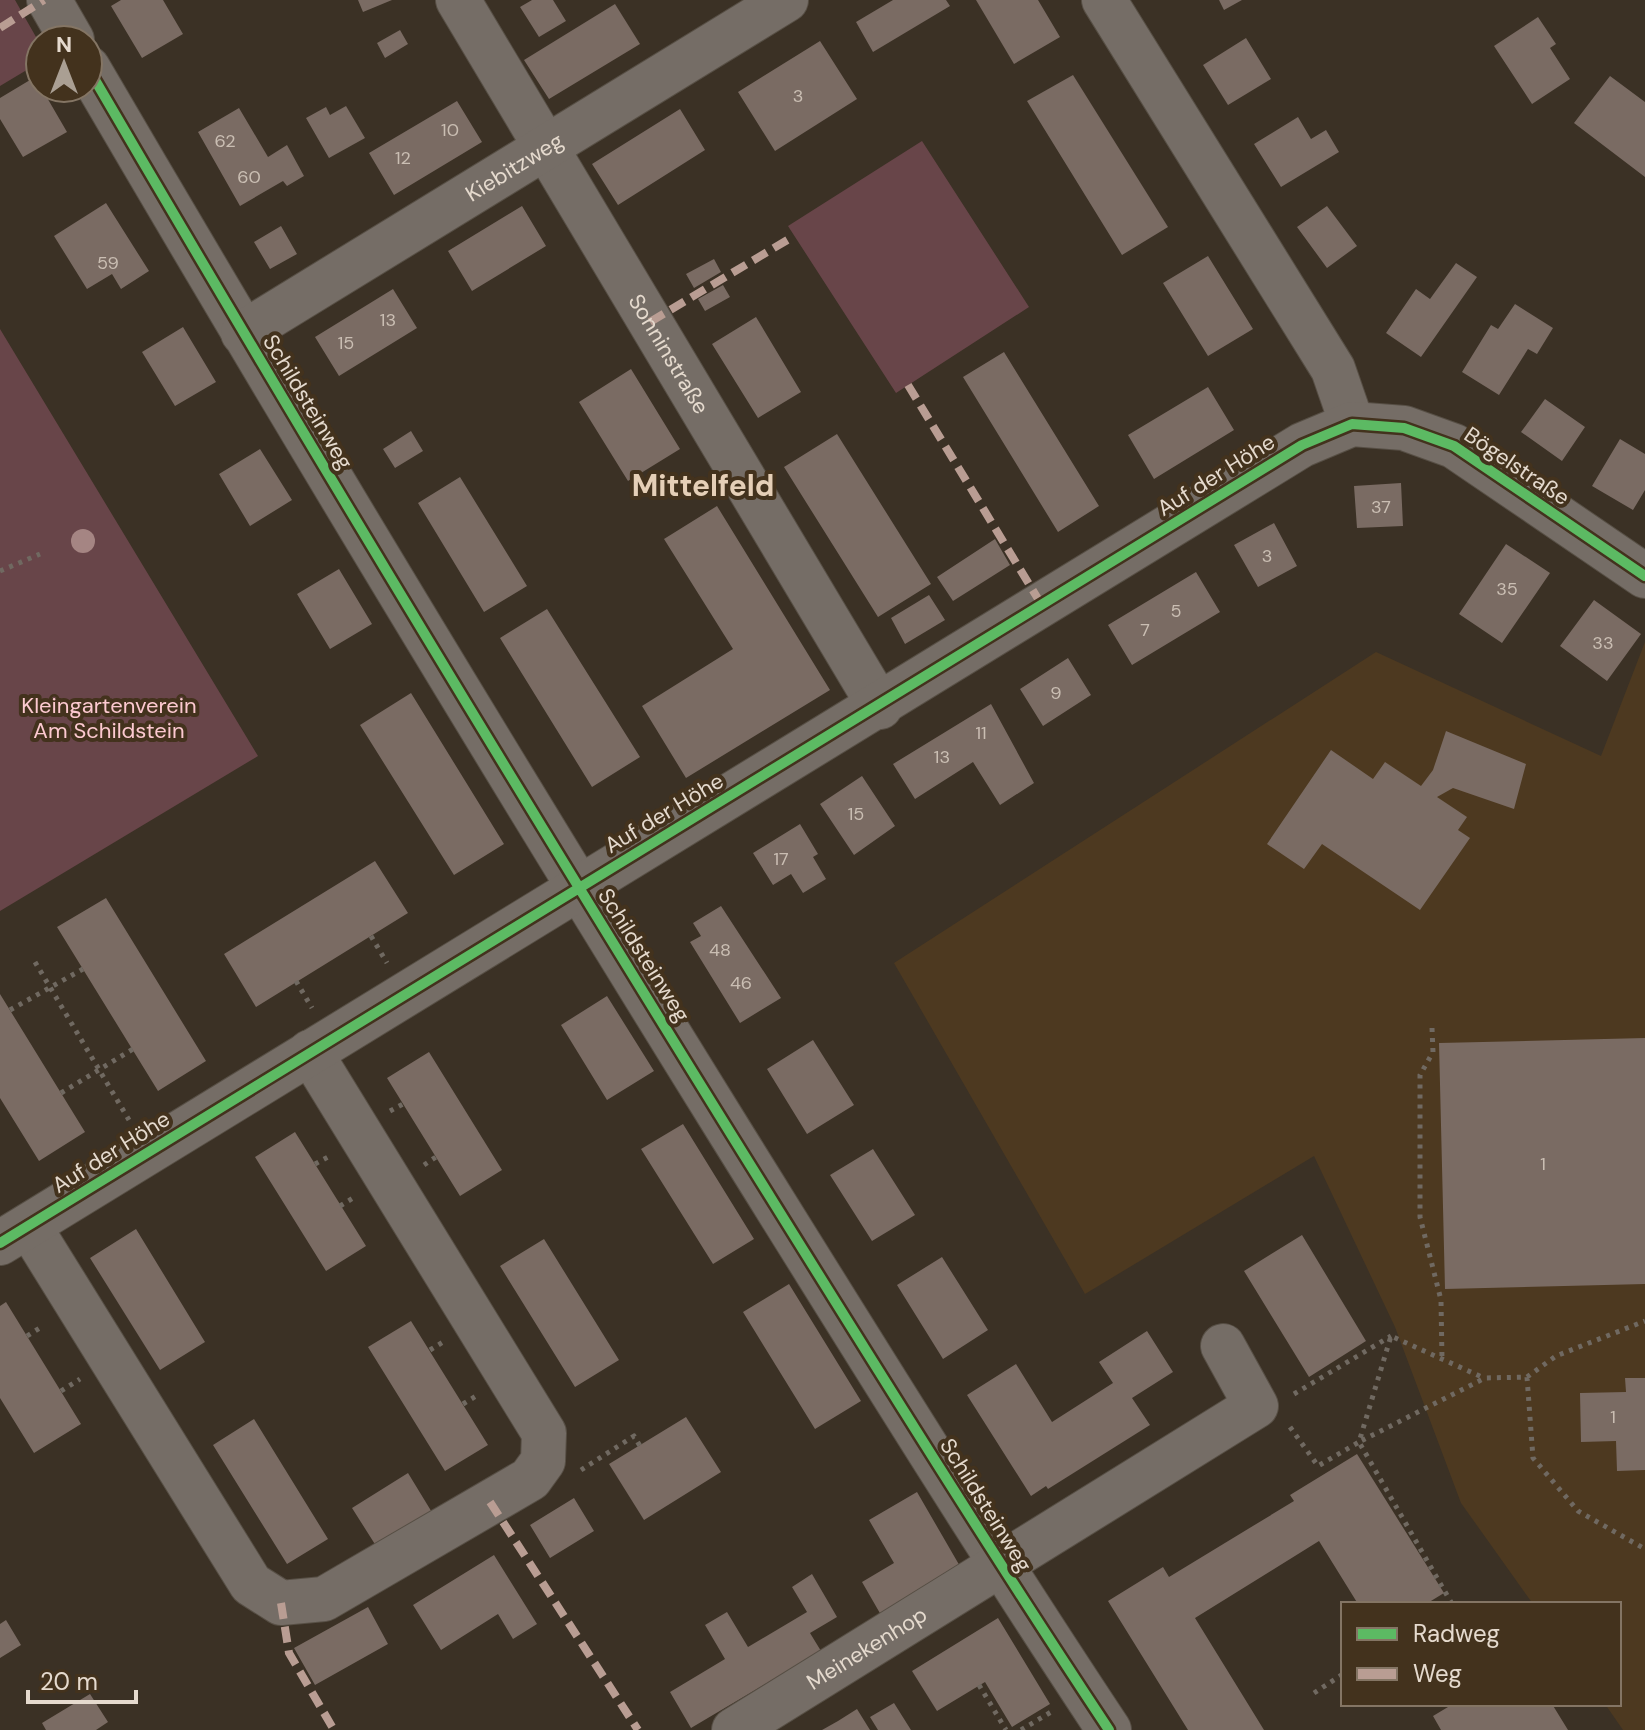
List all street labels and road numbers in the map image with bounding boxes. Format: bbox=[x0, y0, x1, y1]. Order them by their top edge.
street label: Kiebitzweg bbox=[460, 126, 568, 208]
street label: Sonninstraße bbox=[622, 288, 716, 419]
street label: Schildsteinweg bbox=[256, 329, 360, 475]
street label: Bögelstraße bbox=[1459, 420, 1575, 512]
street label: Auf der Höhe bbox=[1152, 427, 1280, 523]
street label: Auf der Höhe bbox=[599, 766, 729, 860]
street label: Schildsteinweg bbox=[591, 883, 697, 1027]
street label: Auf der Höhe bbox=[47, 1104, 175, 1200]
street label: Schildsteinweg bbox=[933, 1433, 1039, 1577]
street label: Meinekenhop bbox=[801, 1599, 932, 1696]

